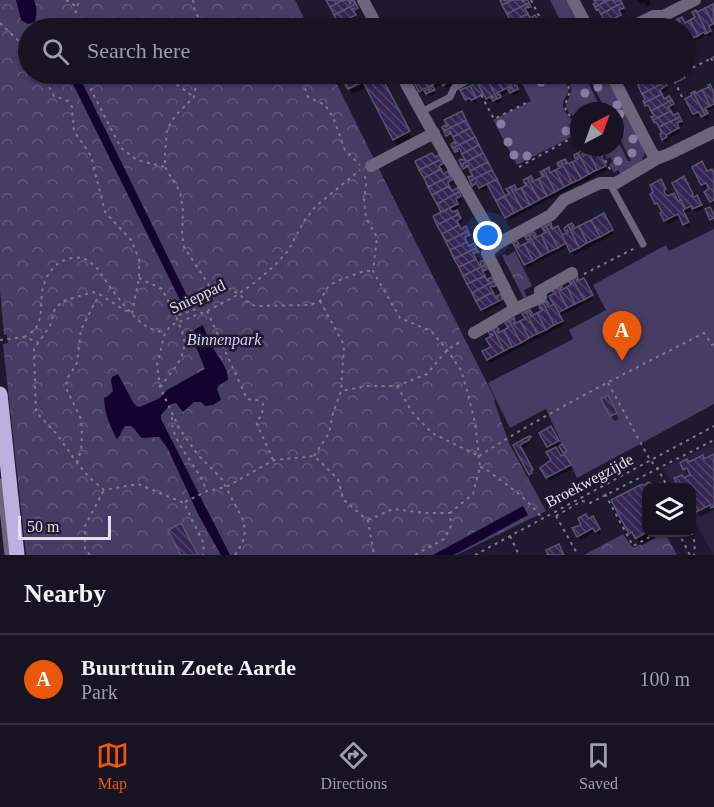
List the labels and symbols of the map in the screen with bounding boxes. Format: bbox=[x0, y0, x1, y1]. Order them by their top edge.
north arrow bbox=[570, 102, 624, 156]
your location bbox=[473, 221, 502, 250]
street label: Snieppad bbox=[167, 276, 228, 318]
pin: A bbox=[602, 312, 642, 361]
park label: Binnenpark bbox=[187, 331, 262, 349]
street label: Broekwegzijde bbox=[542, 450, 636, 512]
scale bar bbox=[18, 513, 111, 540]

